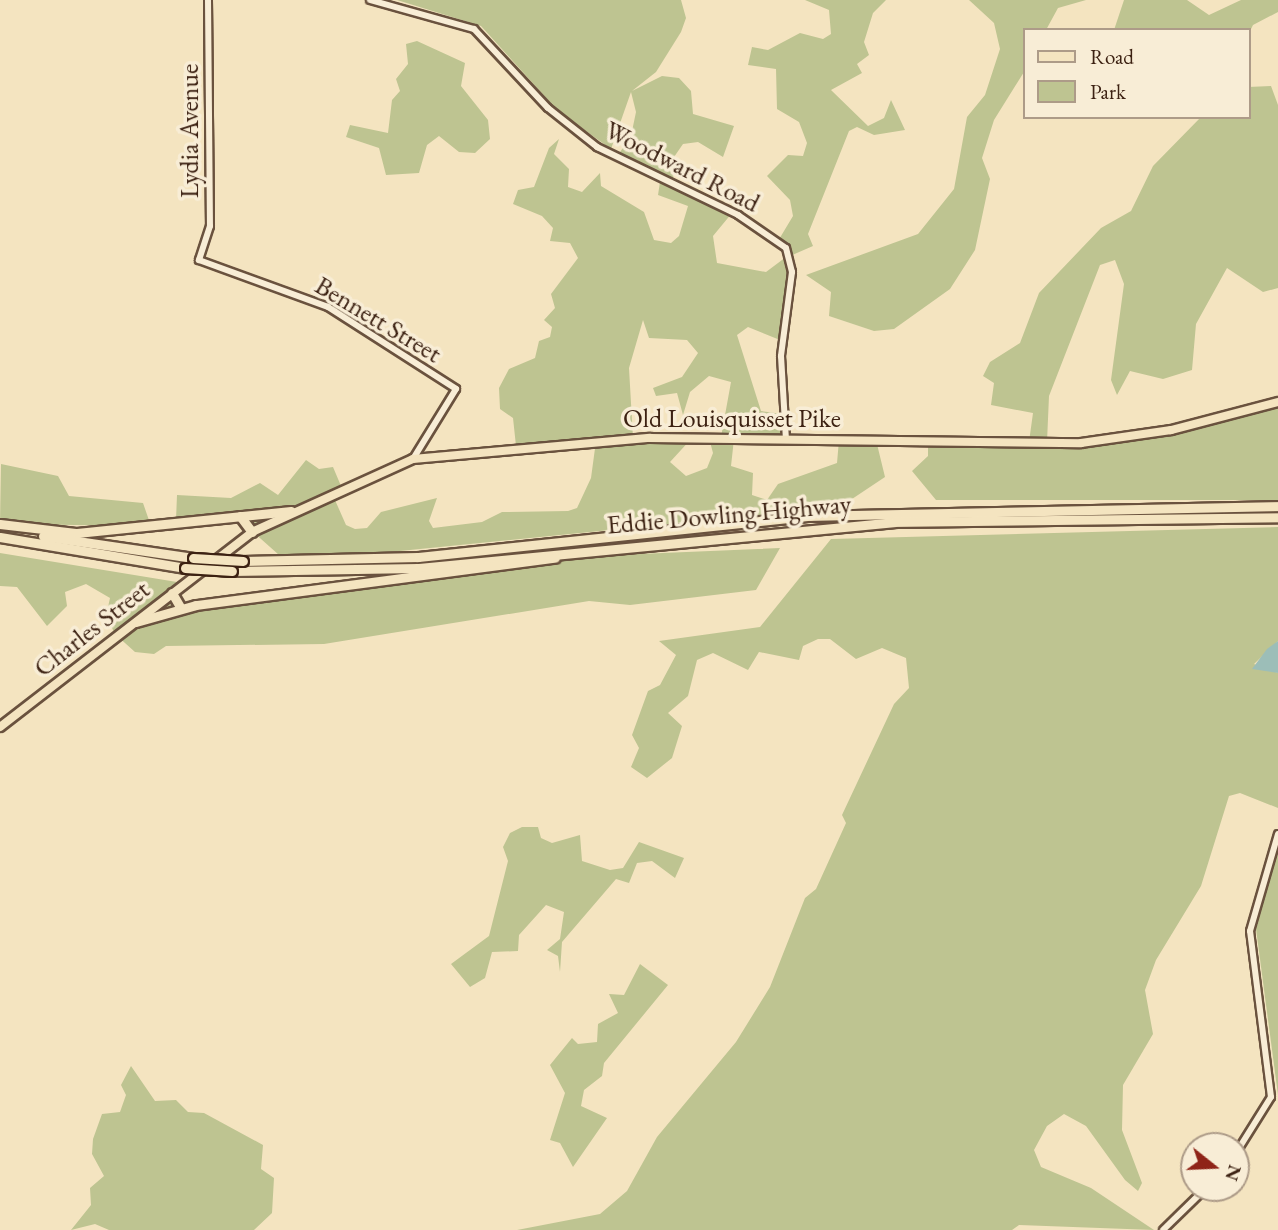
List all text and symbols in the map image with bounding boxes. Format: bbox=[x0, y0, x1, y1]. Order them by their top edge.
legend bbox=[1023, 28, 1250, 119]
text: Road bbox=[1090, 43, 1134, 70]
street label: Lydia Avenue bbox=[174, 64, 206, 198]
text: Park bbox=[1090, 78, 1126, 105]
street label: Woodward Road bbox=[599, 115, 765, 219]
street label: Bennett Street bbox=[309, 270, 447, 370]
street label: Old Louisquisset Pike bbox=[623, 403, 841, 435]
street label: Eddie Dowling Highway bbox=[606, 489, 852, 541]
street label: Charles Street bbox=[28, 574, 156, 684]
north arrow bbox=[1180, 1132, 1250, 1202]
text: N bbox=[1219, 1162, 1248, 1184]

